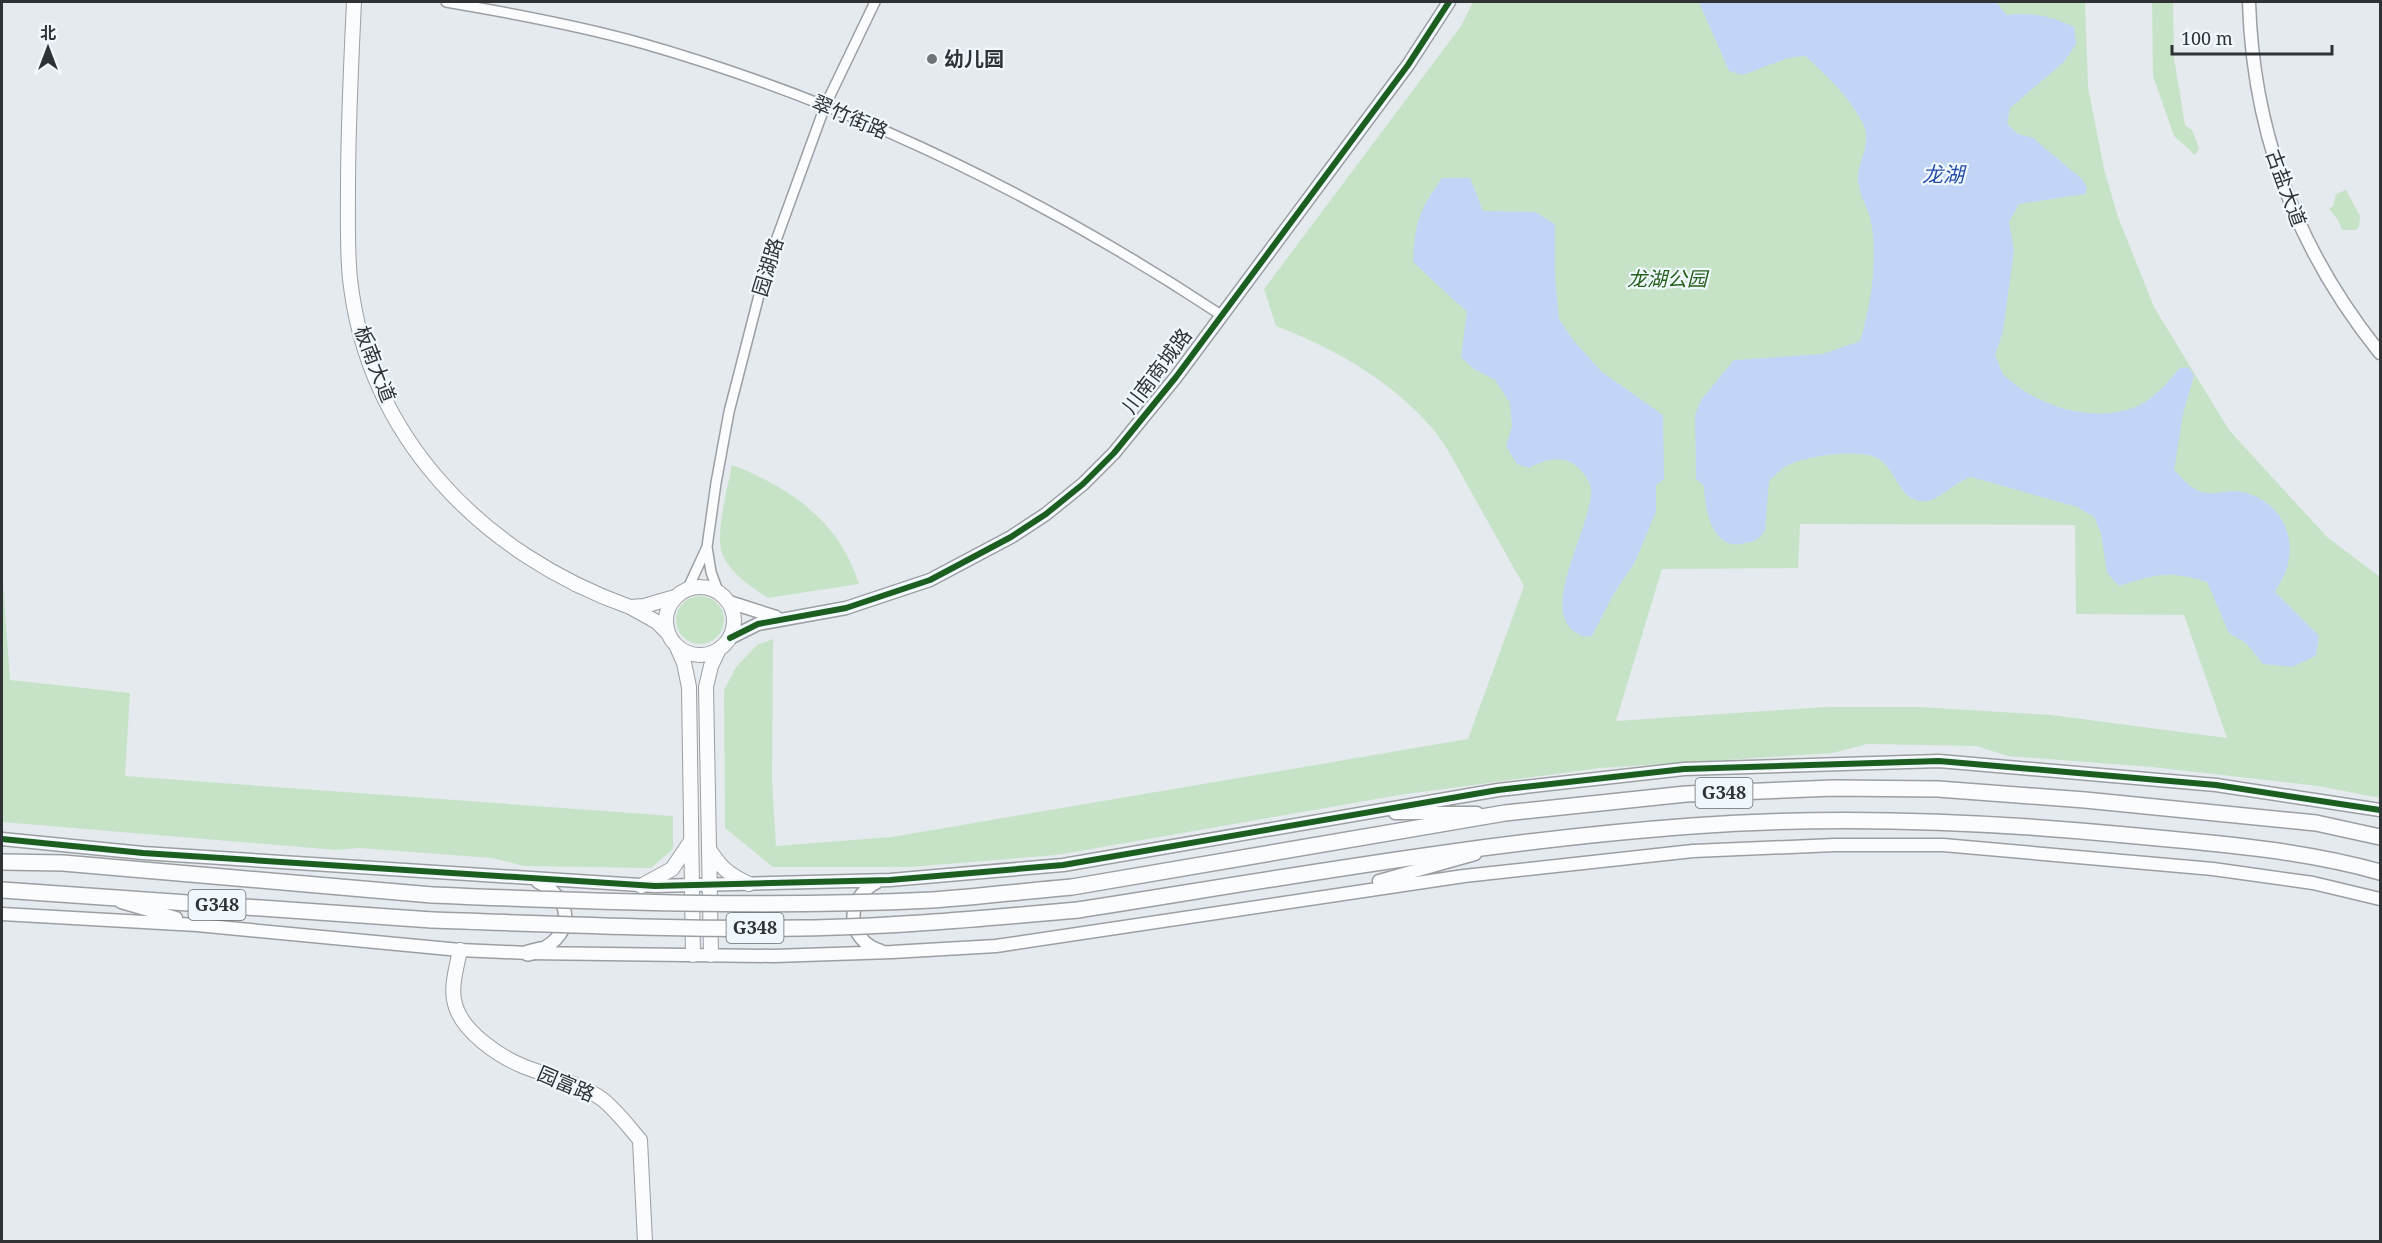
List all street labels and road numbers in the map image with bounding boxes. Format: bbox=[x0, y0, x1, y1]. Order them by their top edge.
street label: 翠竹街路 bbox=[808, 88, 892, 145]
street label: 古盐大道 bbox=[2260, 146, 2313, 230]
street label: 园湖路 bbox=[746, 234, 789, 299]
street label: 板南大道 bbox=[349, 322, 402, 406]
street label: 川南商城路 bbox=[1116, 323, 1197, 419]
road number: G348 bbox=[1696, 778, 1752, 808]
road number: G348 bbox=[188, 890, 246, 920]
road number: G348 bbox=[726, 913, 783, 943]
street label: 园富路 bbox=[533, 1059, 599, 1108]

